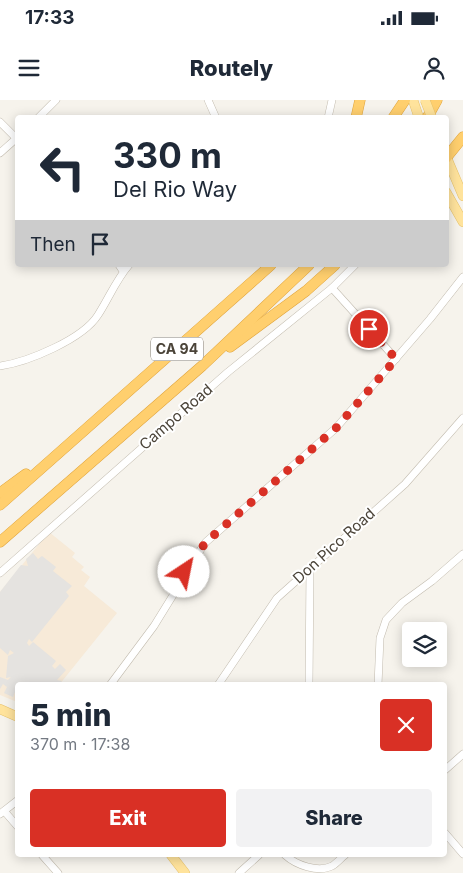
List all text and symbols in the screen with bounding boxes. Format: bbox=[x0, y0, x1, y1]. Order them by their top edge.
text: 17:33 bbox=[25, 6, 74, 29]
icon: menu bbox=[15, 54, 43, 82]
icon: person bbox=[420, 54, 448, 82]
text: Routely bbox=[190, 55, 273, 81]
text: 330 m bbox=[113, 134, 222, 176]
icon: left bbox=[30, 135, 95, 200]
text: Del Rio Way bbox=[113, 176, 237, 202]
icon: arrive bbox=[86, 230, 114, 258]
text: Then bbox=[30, 233, 76, 256]
pin bbox=[348, 308, 390, 350]
icon: arrive bbox=[355, 315, 383, 343]
road number: CA 94 bbox=[151, 338, 203, 360]
street label: Campo Road bbox=[135, 380, 216, 454]
street label: Don Pico Road bbox=[289, 504, 379, 588]
position arrow bbox=[157, 545, 209, 597]
map controls bbox=[402, 622, 447, 667]
button: layers bbox=[402, 622, 447, 667]
text: 5 min bbox=[30, 697, 112, 733]
button: close bbox=[380, 699, 432, 751]
text: 370 m · 17:38 bbox=[30, 734, 130, 754]
button: Exit bbox=[30, 789, 226, 847]
button: Share bbox=[236, 789, 432, 847]

